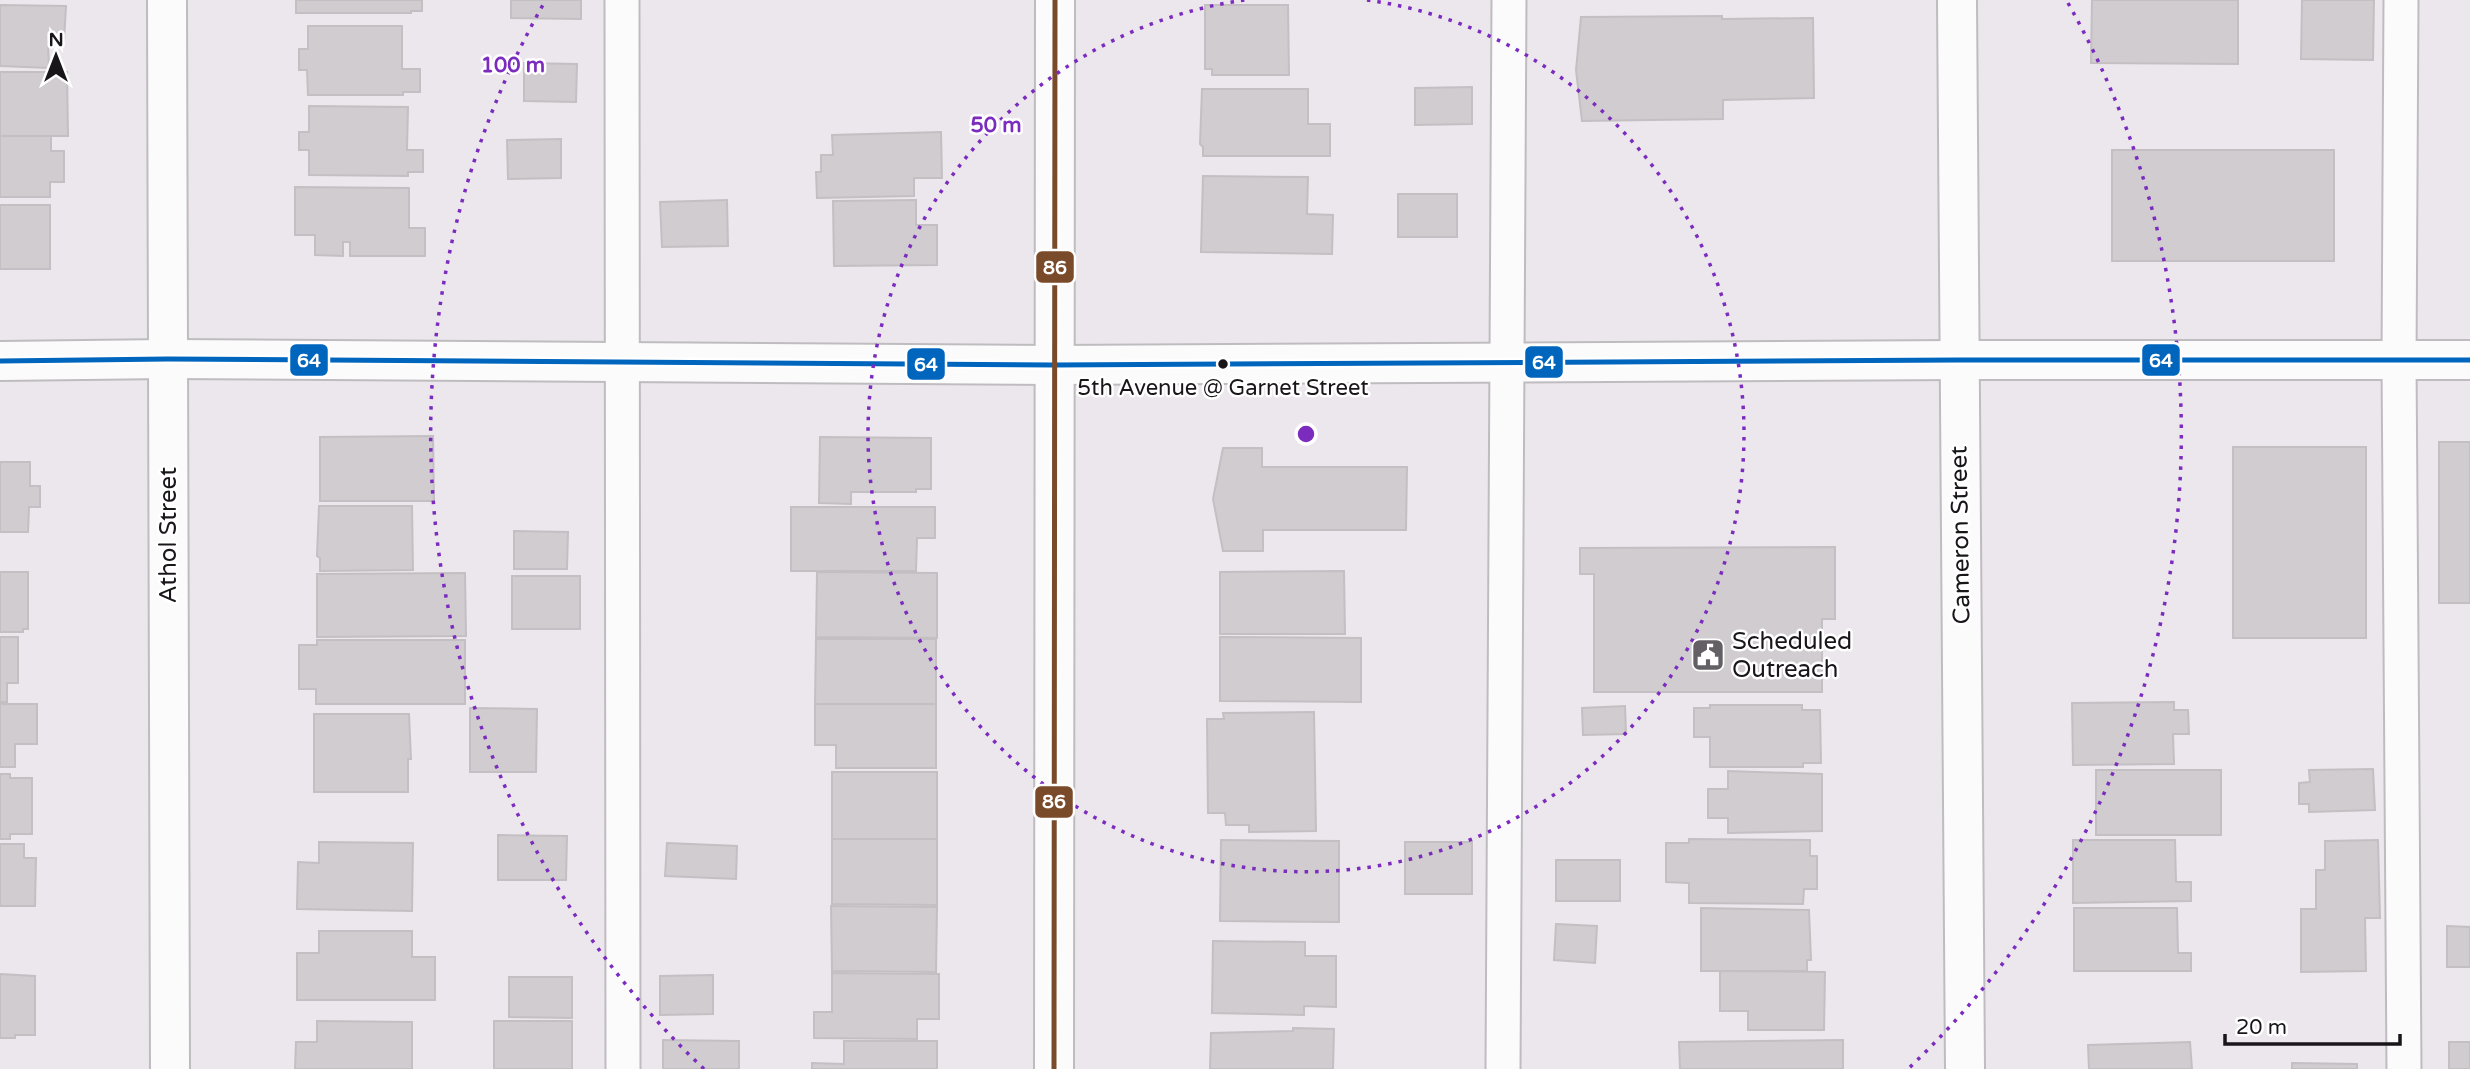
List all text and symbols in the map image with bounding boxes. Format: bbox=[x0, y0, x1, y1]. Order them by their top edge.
north arrow bbox=[21, 21, 91, 91]
text: N bbox=[48, 29, 64, 51]
text: 100 m bbox=[481, 53, 545, 78]
text: 50 m bbox=[970, 113, 1022, 138]
line badge: 86 bbox=[1035, 250, 1075, 284]
text: 86 bbox=[1043, 257, 1067, 279]
line badge: 64 bbox=[289, 343, 329, 377]
line badge: 64 bbox=[2141, 343, 2181, 377]
line badge: 64 bbox=[1524, 345, 1564, 379]
line badge: 64 bbox=[906, 347, 946, 381]
text: 64 bbox=[297, 350, 321, 372]
text: 64 bbox=[2149, 350, 2173, 372]
text: 64 bbox=[1532, 352, 1556, 374]
text: 64 bbox=[914, 354, 938, 376]
marker: 5th Avenue @ Garnet Street bbox=[1216, 357, 1230, 371]
place label: 5th Avenue @ Garnet Street bbox=[1077, 375, 1369, 401]
centre of rings bbox=[1294, 422, 1318, 446]
street label: Cameron Street bbox=[1944, 445, 1977, 625]
street label: Athol Street bbox=[154, 467, 183, 603]
place label: Scheduled Outreach bbox=[1732, 627, 1852, 684]
public building icon: Scheduled Outreach bbox=[1689, 636, 1727, 674]
line badge: 86 bbox=[1034, 785, 1074, 819]
text: 86 bbox=[1042, 791, 1066, 813]
scale bar bbox=[2225, 1002, 2400, 1046]
text: 20 m bbox=[2236, 1015, 2287, 1040]

